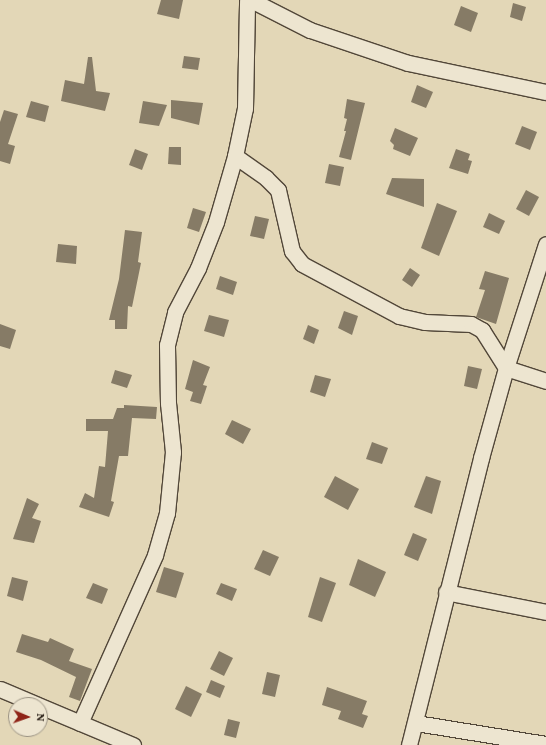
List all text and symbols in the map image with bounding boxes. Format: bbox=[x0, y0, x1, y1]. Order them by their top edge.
north arrow bbox=[8, 697, 48, 737]
text: N bbox=[32, 713, 47, 722]

